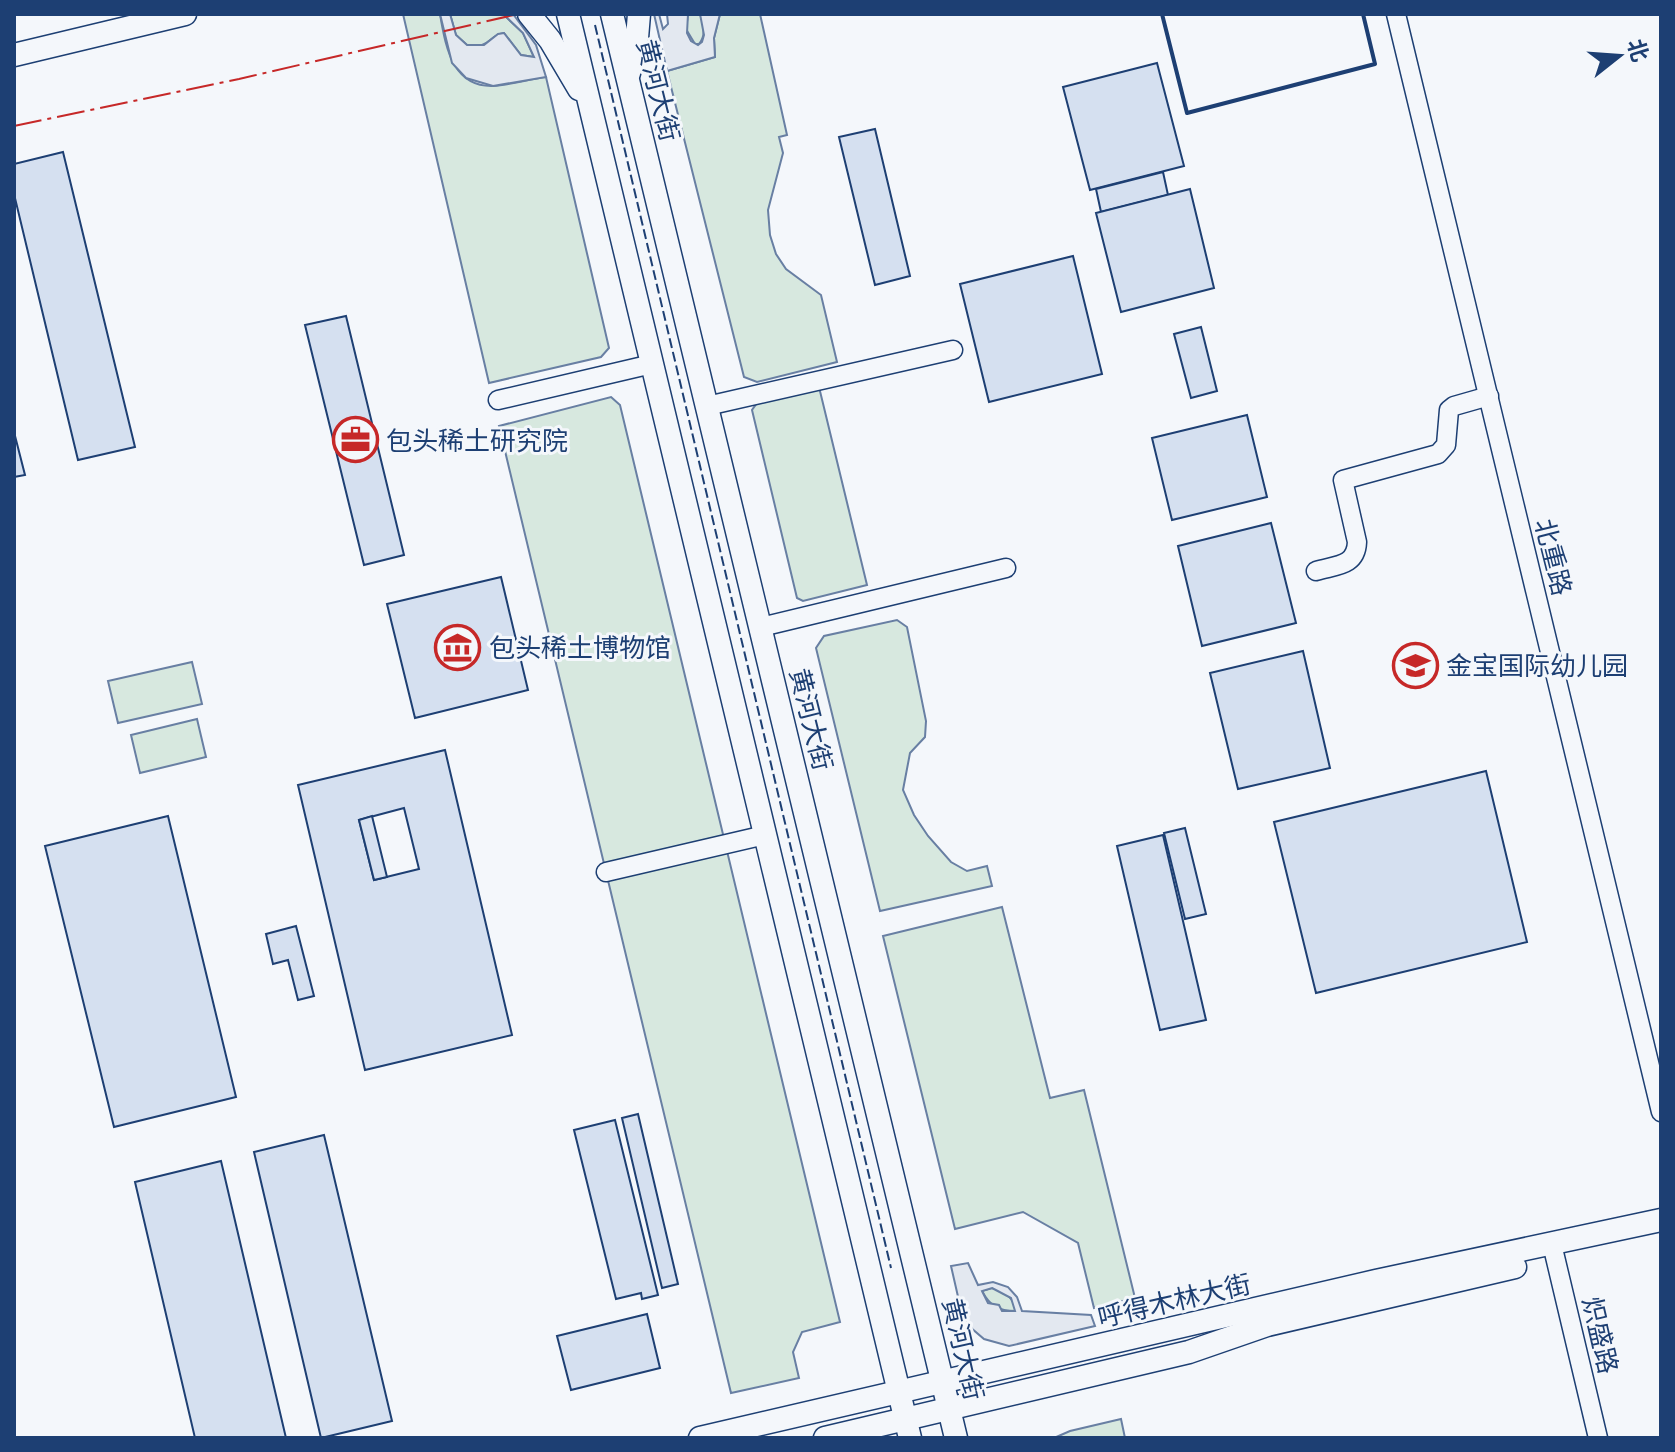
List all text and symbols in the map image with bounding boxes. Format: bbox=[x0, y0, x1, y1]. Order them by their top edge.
north arrow bbox=[1579, 16, 1659, 96]
street label: 黄河大街 bbox=[631, 36, 687, 144]
text: 北 bbox=[1622, 36, 1655, 64]
office icon: 包头稀土研究院 bbox=[331, 416, 379, 464]
place label: 包头稀土研究院 bbox=[386, 424, 568, 456]
street label: 北重路 bbox=[1529, 515, 1579, 599]
museum icon: 包头稀土博物馆 bbox=[434, 623, 482, 671]
place label: 包头稀土博物馆 bbox=[489, 631, 671, 663]
school or university icon: 金宝国际幼儿园 bbox=[1391, 641, 1439, 689]
place label: 金宝国际幼儿园 bbox=[1446, 649, 1628, 681]
street label: 黄河大街 bbox=[784, 665, 840, 773]
street label: 呼得木林大街 bbox=[1094, 1267, 1254, 1333]
street label: 炽盛路 bbox=[1577, 1293, 1625, 1377]
street label: 黄河大街 bbox=[937, 1295, 991, 1403]

